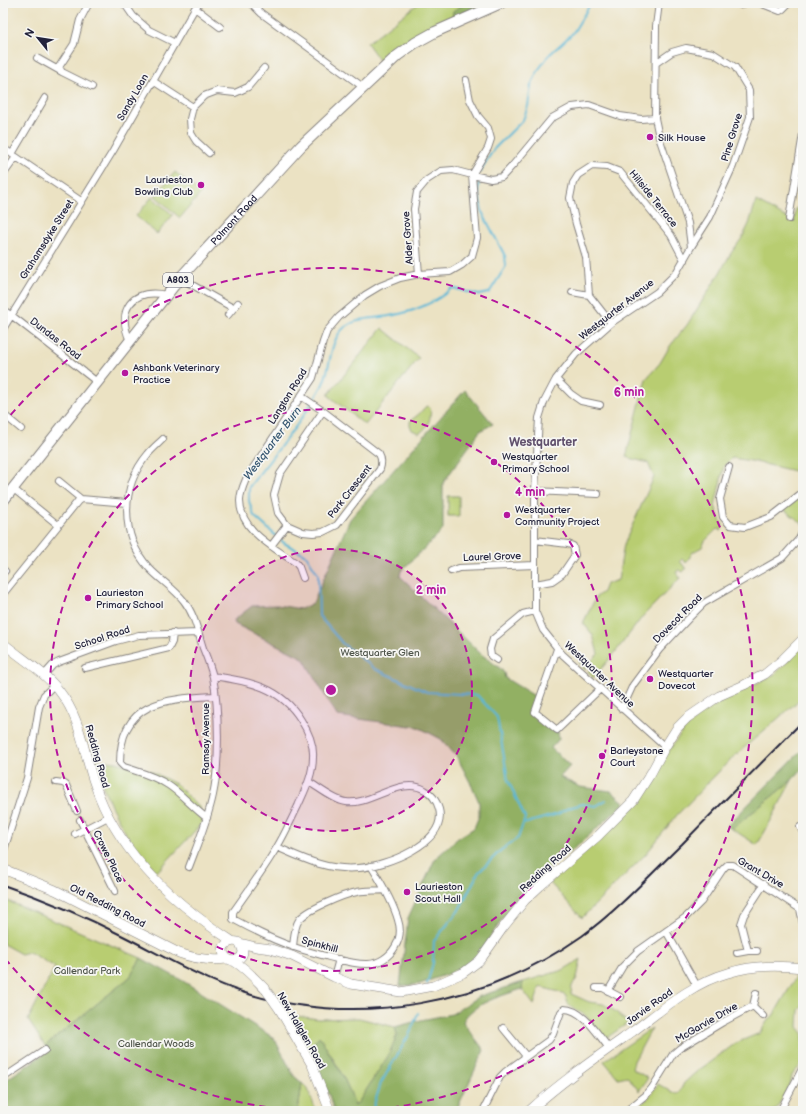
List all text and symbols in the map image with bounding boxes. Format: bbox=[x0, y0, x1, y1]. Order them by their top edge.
north arrow bbox=[18, 18, 58, 58]
text: N bbox=[22, 26, 37, 40]
street label: Sandy Loan bbox=[115, 72, 151, 123]
street label: Pine Grove bbox=[719, 112, 745, 163]
marker: Silk House bbox=[645, 132, 655, 142]
place label: Silk House bbox=[658, 132, 706, 144]
street label: Hillside Terrace bbox=[626, 168, 680, 230]
place label: Laurieston Bowling Club bbox=[135, 174, 193, 198]
marker: Laurieston Bowling Club bbox=[196, 180, 206, 190]
street label: Polmont Road bbox=[208, 193, 260, 248]
street label: Grahamsdyke Street bbox=[17, 197, 76, 282]
street label: Alder Grove bbox=[400, 211, 416, 265]
road number: A803 bbox=[163, 273, 193, 287]
street label: Westquarter Avenue bbox=[577, 277, 656, 343]
street label: Dundas Road bbox=[27, 315, 84, 363]
place label: Ashbank Veterinary Practice bbox=[133, 362, 220, 386]
street label: Langton Road bbox=[266, 366, 310, 427]
marker: Ashbank Veterinary Practice bbox=[120, 368, 130, 378]
text: 6 min bbox=[614, 385, 644, 400]
water label: Westquarter Burn bbox=[241, 404, 304, 482]
district label: Westquarter bbox=[509, 435, 577, 450]
place label: Westquarter Primary School bbox=[502, 451, 569, 475]
marker: Westquarter Primary School bbox=[489, 457, 499, 467]
street label: Park Crescent bbox=[325, 463, 374, 521]
text: 4 min bbox=[515, 485, 545, 500]
place label: Westquarter Community Project bbox=[515, 504, 599, 528]
marker: Westquarter Community Project bbox=[502, 510, 512, 520]
street label: Laurel Grove bbox=[463, 550, 521, 564]
text: 2 min bbox=[416, 583, 446, 598]
place label: Laurieston Primary School bbox=[96, 587, 163, 611]
street label: Dovecot Road bbox=[651, 592, 705, 646]
marker: Laurieston Primary School bbox=[83, 593, 93, 603]
street label: School Road bbox=[73, 623, 132, 653]
street label: Westquarter Avenue bbox=[562, 639, 637, 710]
park label: Westquarter Glen bbox=[340, 647, 420, 659]
place label: Westquarter Dovecot bbox=[658, 668, 714, 692]
marker: Westquarter Dovecot bbox=[645, 674, 655, 684]
centre of rings bbox=[324, 683, 338, 697]
street label: Ramsay Avenue bbox=[200, 703, 212, 775]
street label: Redding Road bbox=[82, 723, 112, 789]
place label: Barleystone Court bbox=[610, 745, 664, 769]
marker: Barleystone Court bbox=[597, 751, 607, 761]
street label: Crowe Place bbox=[90, 828, 126, 885]
street label: Redding Road bbox=[517, 842, 574, 895]
street label: Grant Drive bbox=[735, 855, 786, 891]
place label: Laurieston Scout Hall bbox=[415, 881, 463, 905]
street label: Old Redding Road bbox=[68, 882, 148, 930]
marker: Laurieston Scout Hall bbox=[402, 887, 412, 897]
street label: Spinkhill bbox=[300, 934, 339, 956]
park label: Callendar Park bbox=[54, 965, 120, 977]
street label: Jarvie Road bbox=[624, 986, 675, 1028]
street label: New Hallglen Road bbox=[274, 990, 328, 1071]
street label: McGarvie Drive bbox=[673, 1000, 740, 1046]
park label: Callendar Woods bbox=[118, 1038, 194, 1050]

